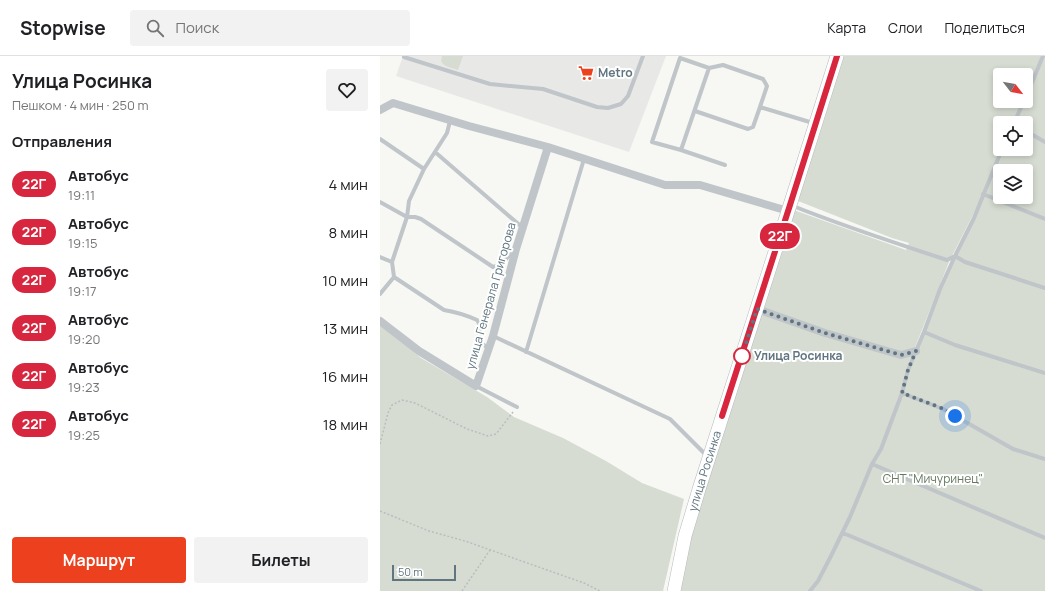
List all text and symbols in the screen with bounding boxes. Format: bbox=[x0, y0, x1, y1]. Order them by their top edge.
search box bbox=[130, 10, 410, 46]
text: Stopwise bbox=[20, 15, 106, 41]
icon: search bbox=[144, 17, 166, 39]
text: Поиск bbox=[176, 17, 219, 38]
text: Карта bbox=[827, 18, 866, 37]
text: Слои bbox=[888, 18, 922, 37]
text: Поделиться bbox=[944, 18, 1025, 37]
supermarket icon: Metro bbox=[577, 64, 595, 82]
place label: Metro bbox=[598, 64, 633, 81]
text: Улица Росинка bbox=[12, 68, 152, 94]
north arrow bbox=[993, 68, 1033, 108]
map controls bbox=[993, 68, 1033, 204]
button: heart bbox=[326, 69, 368, 111]
text: Пешком · 4 мин · 250 m bbox=[12, 96, 149, 114]
button: locate bbox=[993, 116, 1033, 156]
text: Отправления bbox=[12, 131, 112, 152]
button: layers bbox=[993, 164, 1033, 204]
text: Автобус bbox=[68, 165, 129, 186]
text: 22Г bbox=[22, 174, 46, 193]
text: 4 мин bbox=[328, 174, 368, 195]
text: 19:11 bbox=[68, 186, 95, 204]
text: Автобус bbox=[68, 213, 129, 234]
street label: улица Генерала Григорова bbox=[461, 220, 520, 371]
text: 22Г bbox=[22, 222, 46, 241]
text: 8 мин bbox=[329, 222, 368, 243]
line badge: 22Г bbox=[757, 223, 803, 249]
text: 22Г bbox=[768, 226, 792, 245]
text: 19:15 bbox=[68, 234, 98, 252]
text: Автобус bbox=[68, 261, 129, 282]
text: 22Г bbox=[22, 270, 46, 289]
text: 10 мин bbox=[322, 270, 368, 291]
text: 19:17 bbox=[68, 282, 97, 300]
text: Автобус bbox=[68, 309, 129, 330]
text: 22Г bbox=[22, 318, 46, 337]
text: 13 мин bbox=[323, 318, 368, 339]
text: 19:20 bbox=[68, 330, 100, 348]
marker: Улица Росинка bbox=[733, 347, 751, 365]
place label: Улица Росинка bbox=[754, 347, 843, 364]
text: Автобус bbox=[68, 357, 129, 378]
text: 22Г bbox=[22, 366, 46, 385]
text: 16 мин bbox=[322, 366, 368, 387]
text: 19:23 bbox=[68, 378, 100, 396]
text: Автобус bbox=[68, 405, 129, 426]
your location bbox=[945, 406, 965, 426]
text: 22Г bbox=[22, 414, 46, 433]
text: 18 мин bbox=[323, 414, 368, 435]
text: 19:25 bbox=[68, 426, 100, 444]
street label: улица Росинка bbox=[684, 428, 725, 513]
park label: СНТ "Мичуринец" bbox=[883, 470, 983, 487]
button: Маршрут bbox=[12, 537, 186, 583]
button: Билеты bbox=[194, 537, 368, 583]
scale bar bbox=[392, 563, 456, 582]
text: 50 m bbox=[398, 564, 423, 579]

